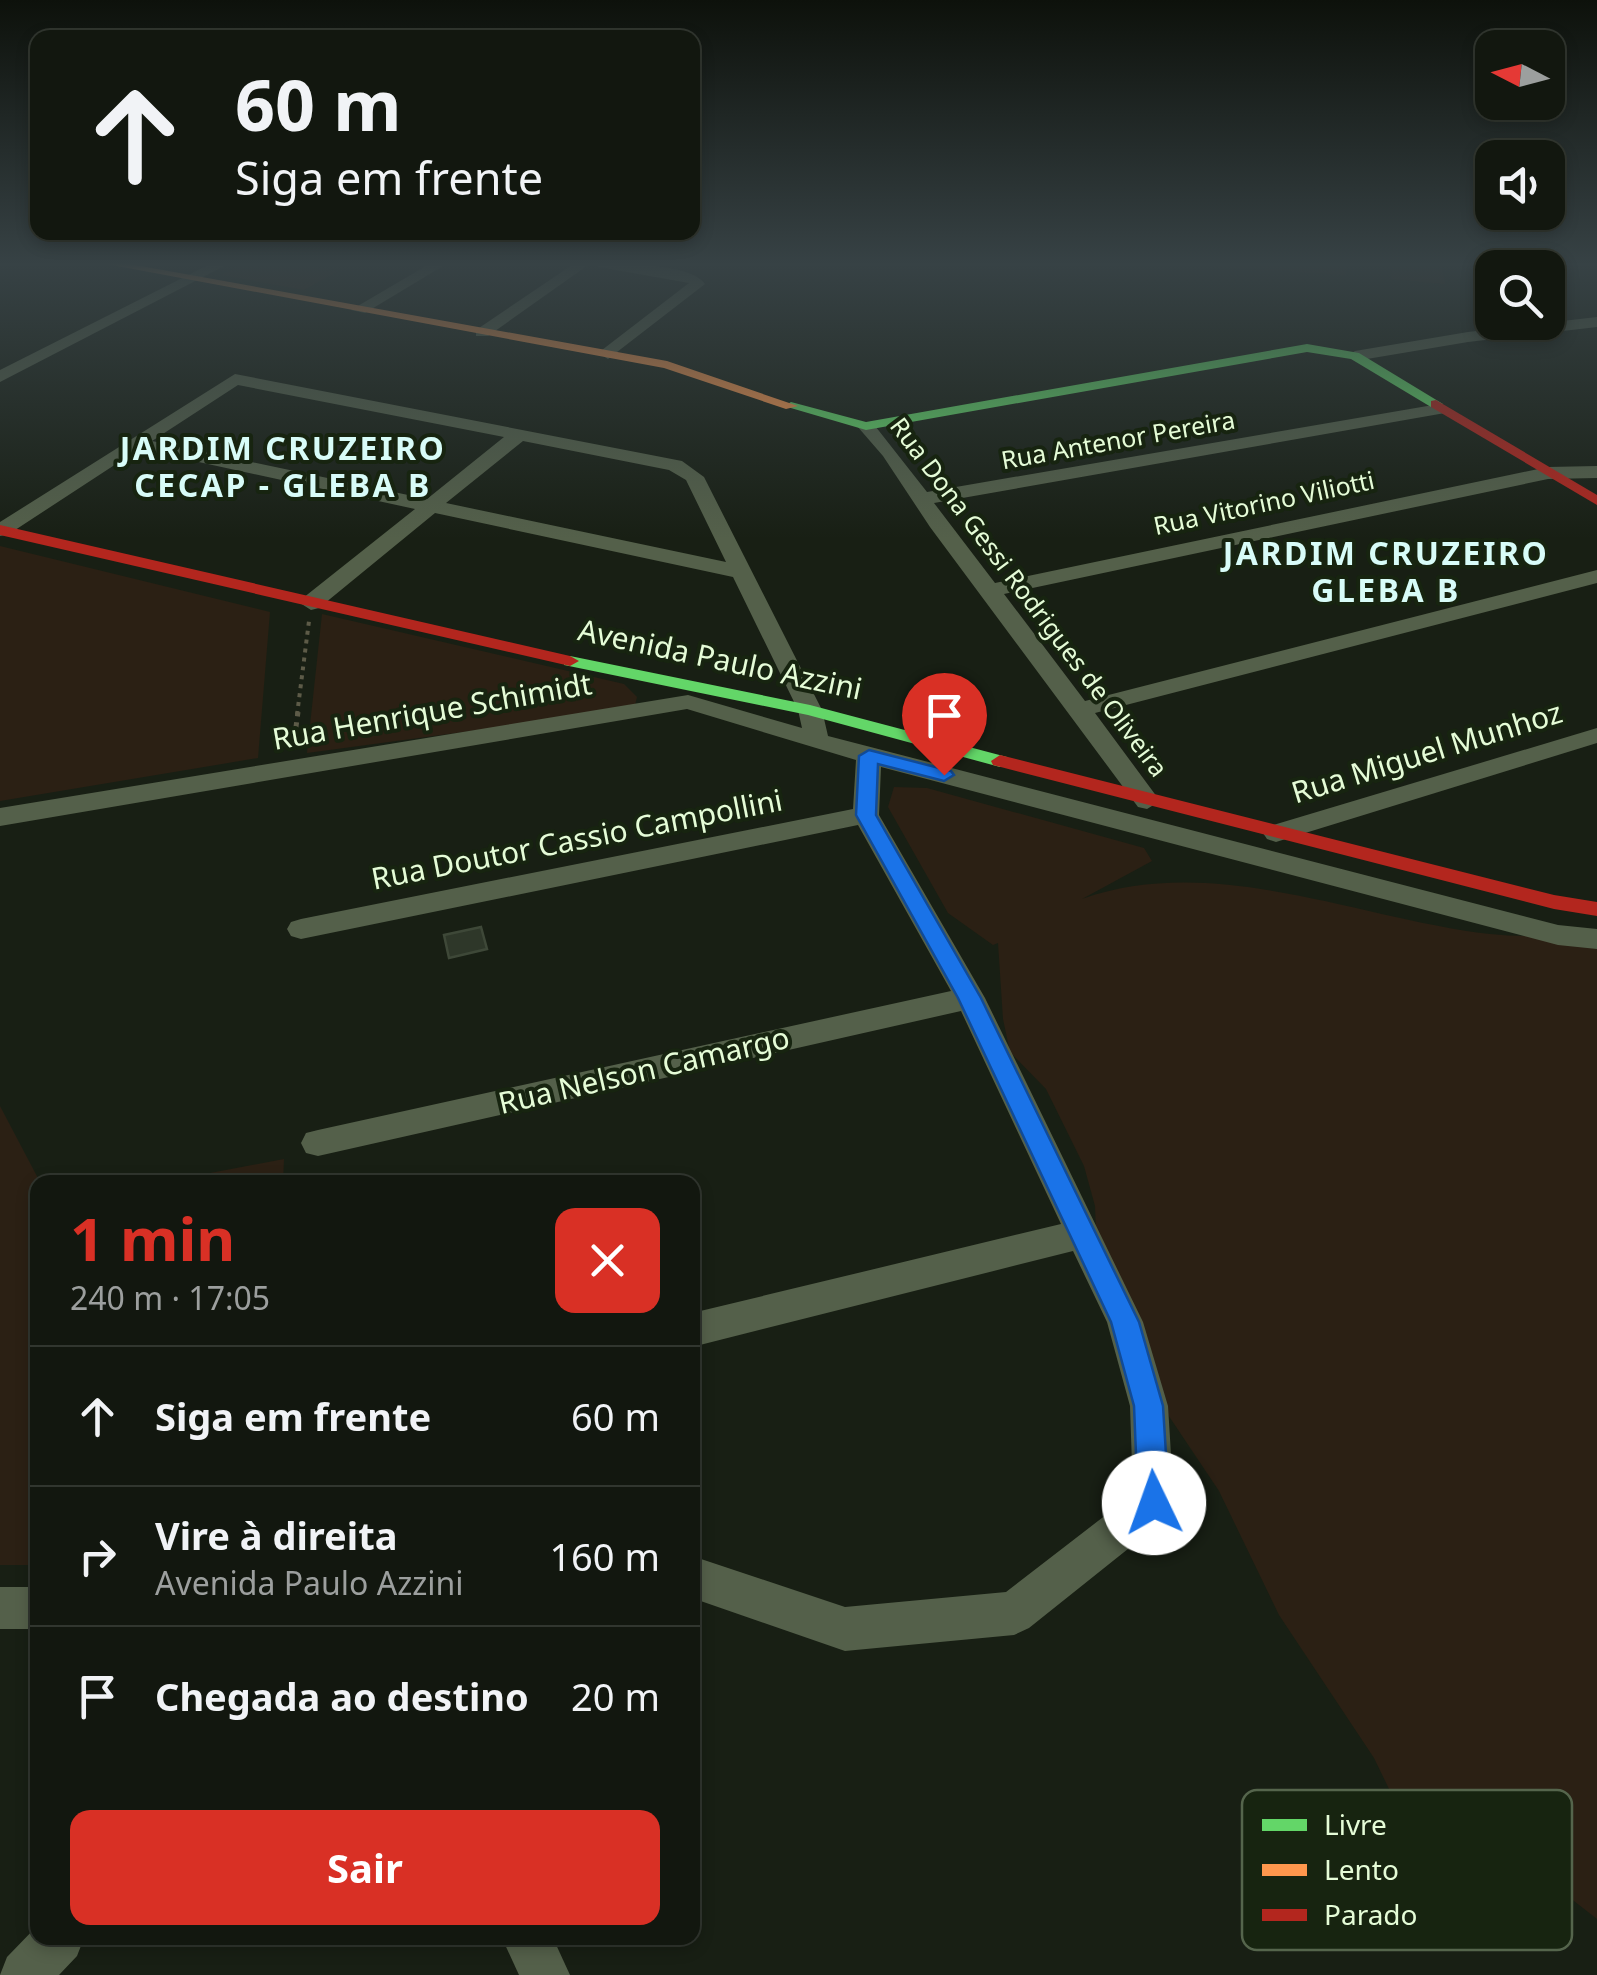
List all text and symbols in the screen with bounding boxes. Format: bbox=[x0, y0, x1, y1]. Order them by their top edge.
north arrow bbox=[1475, 30, 1565, 120]
map controls bbox=[1475, 30, 1565, 340]
text: 60 m bbox=[235, 56, 402, 152]
icon: ahead bbox=[70, 70, 200, 200]
button: sound bbox=[1475, 140, 1565, 230]
text: Siga em frente bbox=[235, 147, 543, 208]
button: search bbox=[1475, 250, 1565, 340]
street label: Rua Antenor Pereira bbox=[998, 402, 1237, 476]
street label: Rua Dona Gessi Rodrigues de Oliveira bbox=[883, 410, 1176, 783]
district label: JARDIM CRUZEIRO CECAP - GLEBA B bbox=[117, 426, 446, 506]
street label: Rua Vitorino Viliotti bbox=[1150, 462, 1377, 542]
district label: JARDIM CRUZEIRO GLEBA B bbox=[1220, 531, 1549, 611]
street label: Avenida Paulo Azzini bbox=[575, 608, 866, 709]
street label: Rua Henrique Schimidt bbox=[269, 662, 595, 759]
pin bbox=[902, 673, 987, 776]
icon: arrive bbox=[917, 688, 972, 743]
street label: Rua Miguel Munhoz bbox=[1286, 691, 1567, 812]
street label: Rua Doutor Cassio Campollini bbox=[368, 779, 786, 899]
street label: Rua Nelson Camargo bbox=[494, 1016, 793, 1123]
text: 1 min bbox=[70, 1197, 235, 1279]
button: close bbox=[555, 1208, 660, 1313]
text: 240 m · 17:05 bbox=[70, 1276, 270, 1319]
icon: ahead bbox=[70, 1389, 125, 1444]
text: Siga em frente bbox=[155, 1390, 431, 1442]
text: 60 m bbox=[571, 1390, 660, 1442]
position arrow bbox=[1102, 1451, 1206, 1555]
text: Vire à direita bbox=[155, 1509, 397, 1561]
icon: right bbox=[70, 1529, 125, 1584]
text: 160 m bbox=[549, 1530, 660, 1582]
text: Avenida Paulo Azzini bbox=[155, 1561, 464, 1604]
icon: arrive bbox=[70, 1669, 125, 1724]
text: Chegada ao destino bbox=[155, 1670, 529, 1722]
text: 20 m bbox=[571, 1670, 660, 1722]
legend bbox=[1242, 1790, 1572, 1950]
text: Livre bbox=[1324, 1805, 1387, 1843]
button: Sair bbox=[70, 1810, 660, 1925]
text: Lento bbox=[1324, 1850, 1399, 1888]
text: Parado bbox=[1324, 1895, 1418, 1933]

